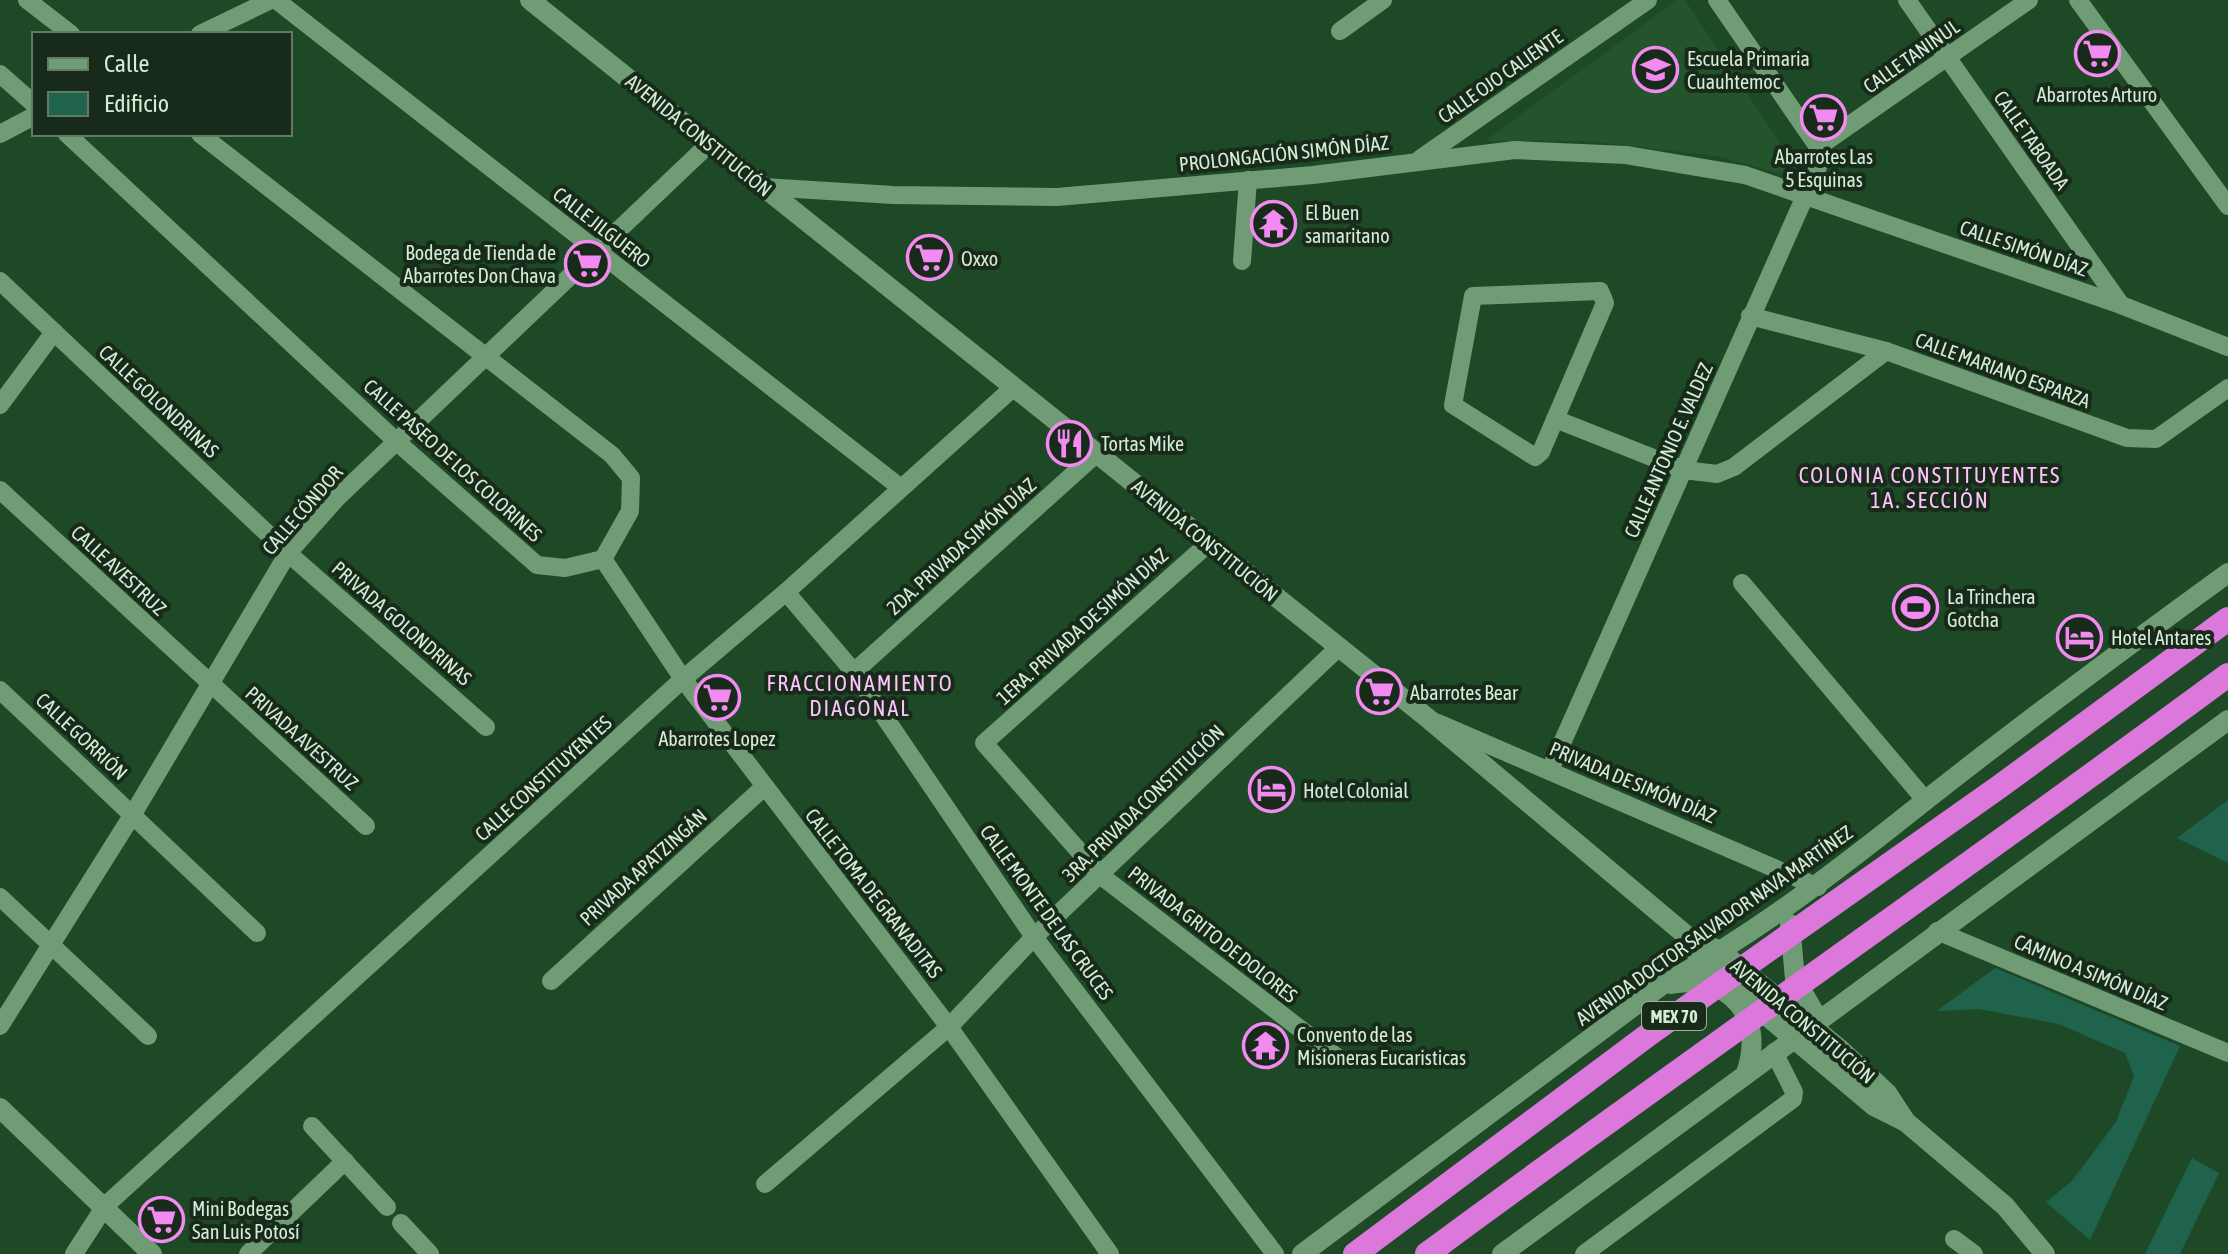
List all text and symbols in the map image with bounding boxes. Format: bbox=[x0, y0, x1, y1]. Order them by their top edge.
street label: CALLE TANINUL bbox=[1859, 14, 1964, 97]
street label: CALLE OJO CALIENTE bbox=[1433, 24, 1567, 127]
supermarket icon: Abarrotes Arturo bbox=[2073, 30, 2121, 78]
legend bbox=[32, 32, 292, 136]
school or university icon: Escuela Primaria Cuauhtemoc bbox=[1632, 46, 1680, 94]
place label: Escuela Primaria Cuauhtemoc bbox=[1687, 47, 1810, 93]
text: Calle bbox=[104, 50, 149, 77]
street label: AVENIDA CONSTITUCIÓN bbox=[621, 69, 777, 201]
place label: Abarrotes Arturo bbox=[2037, 83, 2157, 106]
street label: CALLE TABOADA bbox=[1990, 86, 2075, 194]
text: Edificio bbox=[104, 90, 169, 117]
supermarket icon: Abarrotes Las 5 Esquinas bbox=[1800, 93, 1848, 141]
street label: PROLONGACIÓN SIMÓN DÍAZ bbox=[1178, 131, 1390, 175]
place label: Abarrotes Las 5 Esquinas bbox=[1775, 145, 1873, 191]
street label: CALLE JILGUERO bbox=[549, 182, 655, 272]
temple icon: El Buen samaritano bbox=[1250, 200, 1298, 248]
place label: El Buen samaritano bbox=[1305, 201, 1390, 247]
street label: CALLE SIMÓN DÍAZ bbox=[1957, 215, 2091, 281]
supermarket icon: Oxxo bbox=[906, 234, 954, 282]
supermarket icon: Bodega de Tienda de Abarrotes Don Chava bbox=[563, 240, 611, 288]
place label: Bodega de Tienda de Abarrotes Don Chava bbox=[403, 241, 556, 287]
place label: Oxxo bbox=[961, 247, 998, 270]
street label: CALLE MARIANO ESPARZA bbox=[1912, 328, 2094, 412]
street label: CALLE GOLONDRINAS bbox=[94, 340, 224, 462]
street label: CALLE ANTONIO E. VALDEZ bbox=[1619, 359, 1717, 541]
street label: CALLE PASEO DE LOS COLORINES bbox=[359, 374, 547, 546]
restaurant icon: Tortas Mike bbox=[1046, 419, 1094, 467]
place label: Tortas Mike bbox=[1101, 432, 1184, 455]
street label: CALLE CÓNDOR bbox=[257, 461, 347, 559]
district label: COLONIA CONSTITUYENTES 1A. SECCIÓN bbox=[1799, 462, 2061, 513]
street label: 2DA. PRIVADA SIMÓN DÍAZ bbox=[882, 473, 1040, 619]
street label: AVENIDA CONSTITUCIÓN bbox=[1127, 474, 1283, 606]
street label: CALLE AVESTRUZ bbox=[67, 520, 171, 620]
street label: 1ERA. PRIVADA DE SIMÓN DÍAZ bbox=[992, 543, 1172, 709]
street label: PRIVADA GOLONDRINAS bbox=[328, 556, 476, 690]
sports icon: La Trinchera Gotcha bbox=[1892, 583, 1940, 631]
place label: La Trinchera Gotcha bbox=[1947, 585, 2036, 631]
hotel icon: Hotel Antares bbox=[2056, 613, 2104, 661]
place label: Hotel Antares bbox=[2111, 626, 2211, 649]
supermarket icon: Abarrotes Bear bbox=[1355, 668, 1403, 716]
district label: FRACCIONAMIENTO DIAGONAL bbox=[767, 670, 954, 721]
supermarket icon: Abarrotes Lopez bbox=[693, 674, 741, 722]
street label: PRIVADA AVESTRUZ bbox=[241, 681, 363, 795]
place label: Abarrotes Bear bbox=[1410, 681, 1519, 704]
street label: CALLE GORRIÓN bbox=[32, 688, 132, 784]
street label: CALLE CONSTITUYENTES bbox=[470, 711, 616, 845]
street label: 3RA. PRIVADA CONSTITUCIÓN bbox=[1057, 720, 1229, 886]
place label: Abarrotes Lopez bbox=[658, 727, 776, 750]
street label: PRIVADA DE SIMÓN DÍAZ bbox=[1546, 737, 1720, 827]
hotel icon: Hotel Colonial bbox=[1248, 766, 1296, 814]
place label: Hotel Colonial bbox=[1303, 779, 1409, 802]
street label: PRIVADA APATZINGÁN bbox=[575, 804, 711, 930]
street label: CALLE TOMA DE GRANADITAS bbox=[801, 804, 947, 982]
street label: CALLE MONTE DE LAS CRUCES bbox=[976, 820, 1118, 1004]
street label: AVENIDA DOCTOR SALVADOR NAVA MARTÍNEZ bbox=[1571, 820, 1857, 1030]
street label: PRIVADA GRITO DE DOLORES bbox=[1124, 861, 1302, 1007]
street label: CAMINO A SIMÓN DÍAZ bbox=[2011, 929, 2171, 1015]
street label: AVENIDA CONSTITUCIÓN bbox=[1726, 954, 1880, 1088]
road number: MEX 70 bbox=[1642, 1002, 1706, 1030]
temple icon: Convento de las Misioneras Eucaristicas bbox=[1242, 1021, 1290, 1069]
place label: Convento de las Misioneras Eucaristicas bbox=[1297, 1023, 1466, 1069]
supermarket icon: Mini Bodegas San Luis Potosí bbox=[137, 1196, 185, 1244]
place label: Mini Bodegas San Luis Potosí bbox=[192, 1197, 300, 1243]

